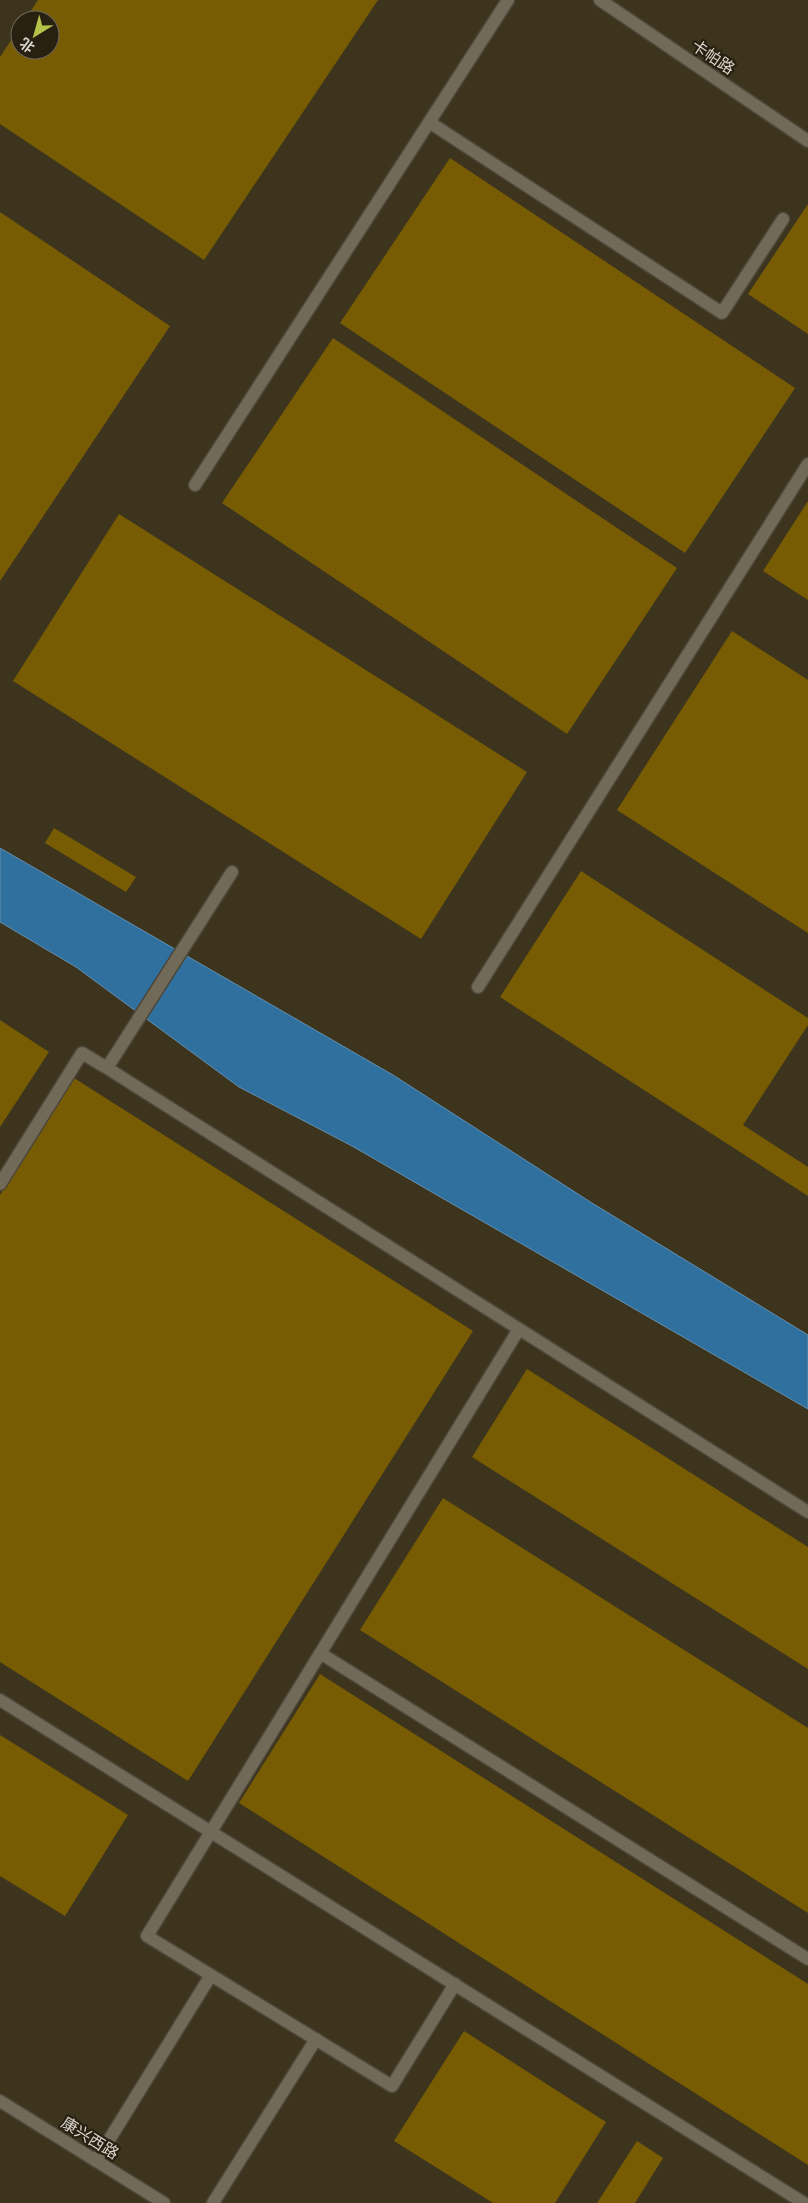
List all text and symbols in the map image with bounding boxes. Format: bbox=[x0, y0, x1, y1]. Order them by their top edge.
north arrow bbox=[10, 10, 60, 60]
text: 北 bbox=[17, 34, 38, 56]
street label: 卡帕路 bbox=[688, 36, 738, 78]
street label: 康兴西路 bbox=[58, 2113, 122, 2163]

